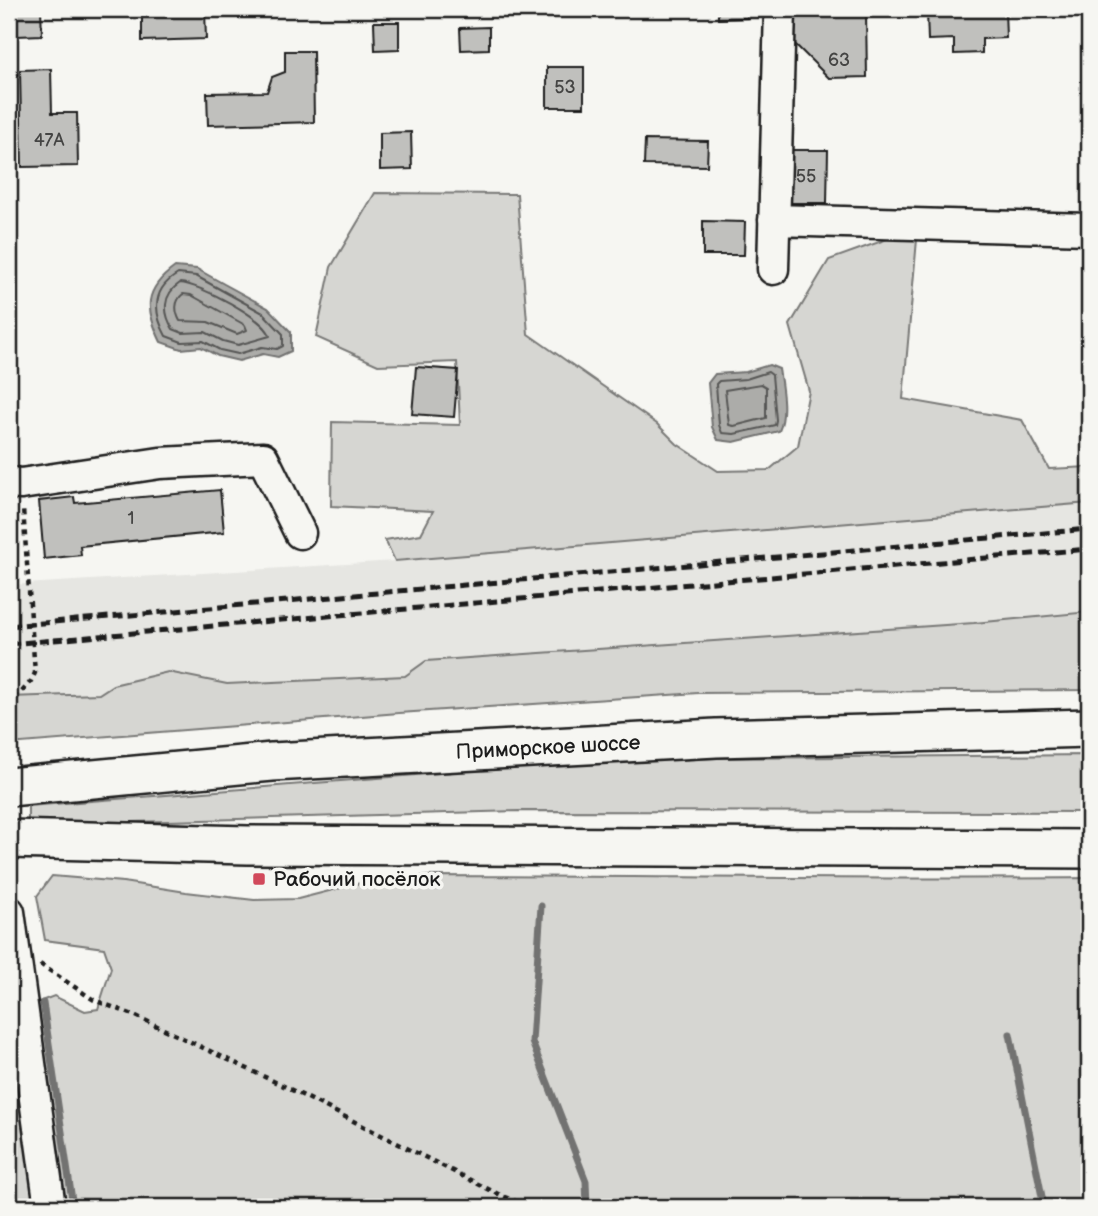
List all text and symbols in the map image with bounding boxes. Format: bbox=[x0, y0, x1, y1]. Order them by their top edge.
house number: 63 bbox=[828, 50, 850, 71]
house number: 53 bbox=[554, 77, 576, 98]
house number: 47А bbox=[34, 130, 64, 151]
house number: 55 bbox=[796, 166, 816, 187]
house number: 1 bbox=[128, 508, 134, 529]
street label: Приморское шоссе bbox=[455, 730, 641, 765]
place label: Рабочий посёлок bbox=[273, 867, 440, 892]
marker: Рабочий посёлок bbox=[251, 871, 267, 887]

